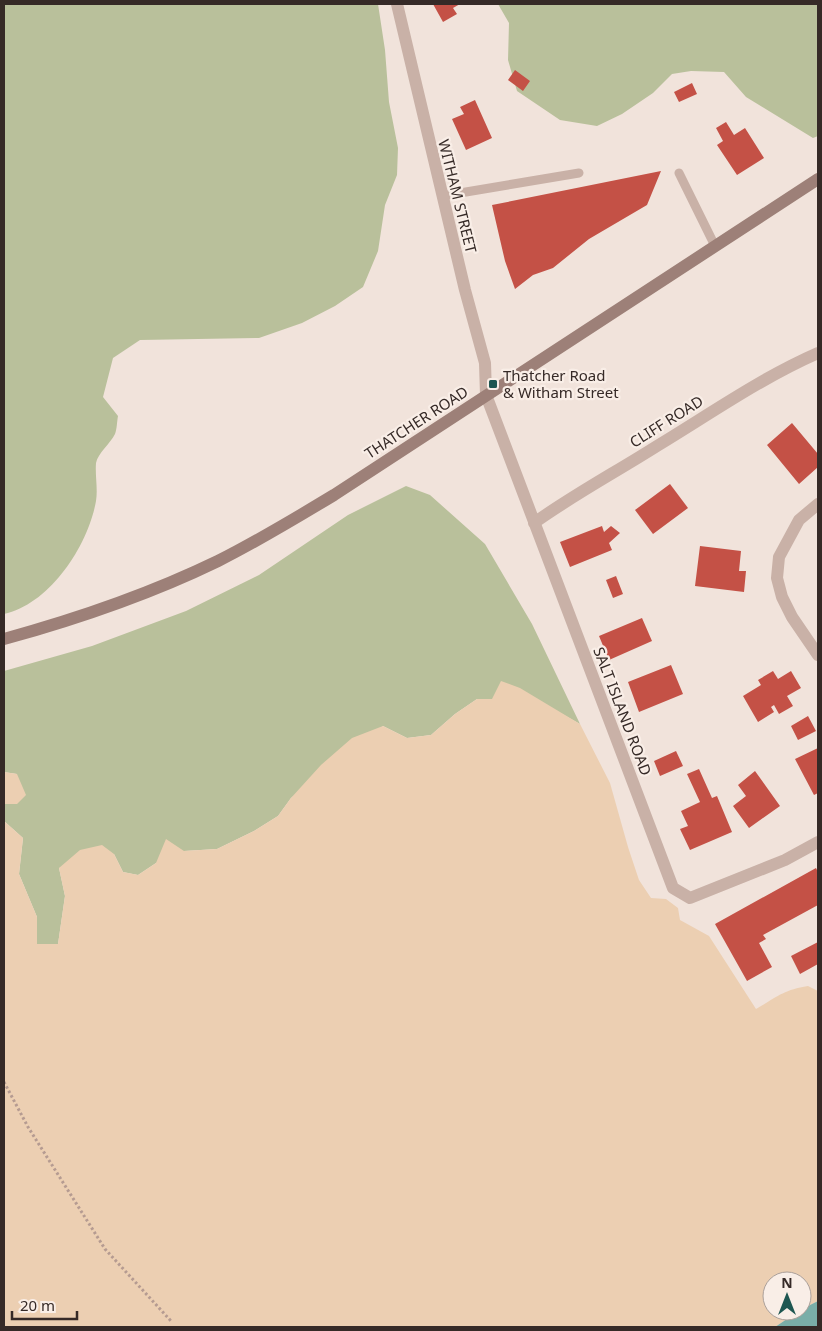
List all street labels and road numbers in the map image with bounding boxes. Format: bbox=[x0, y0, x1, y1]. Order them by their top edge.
street label: WITHAM STREET bbox=[434, 137, 482, 256]
street label: THATCHER ROAD bbox=[360, 381, 472, 463]
street label: CLIFF ROAD bbox=[625, 390, 707, 452]
street label: SALT ISLAND ROAD bbox=[589, 644, 657, 778]

